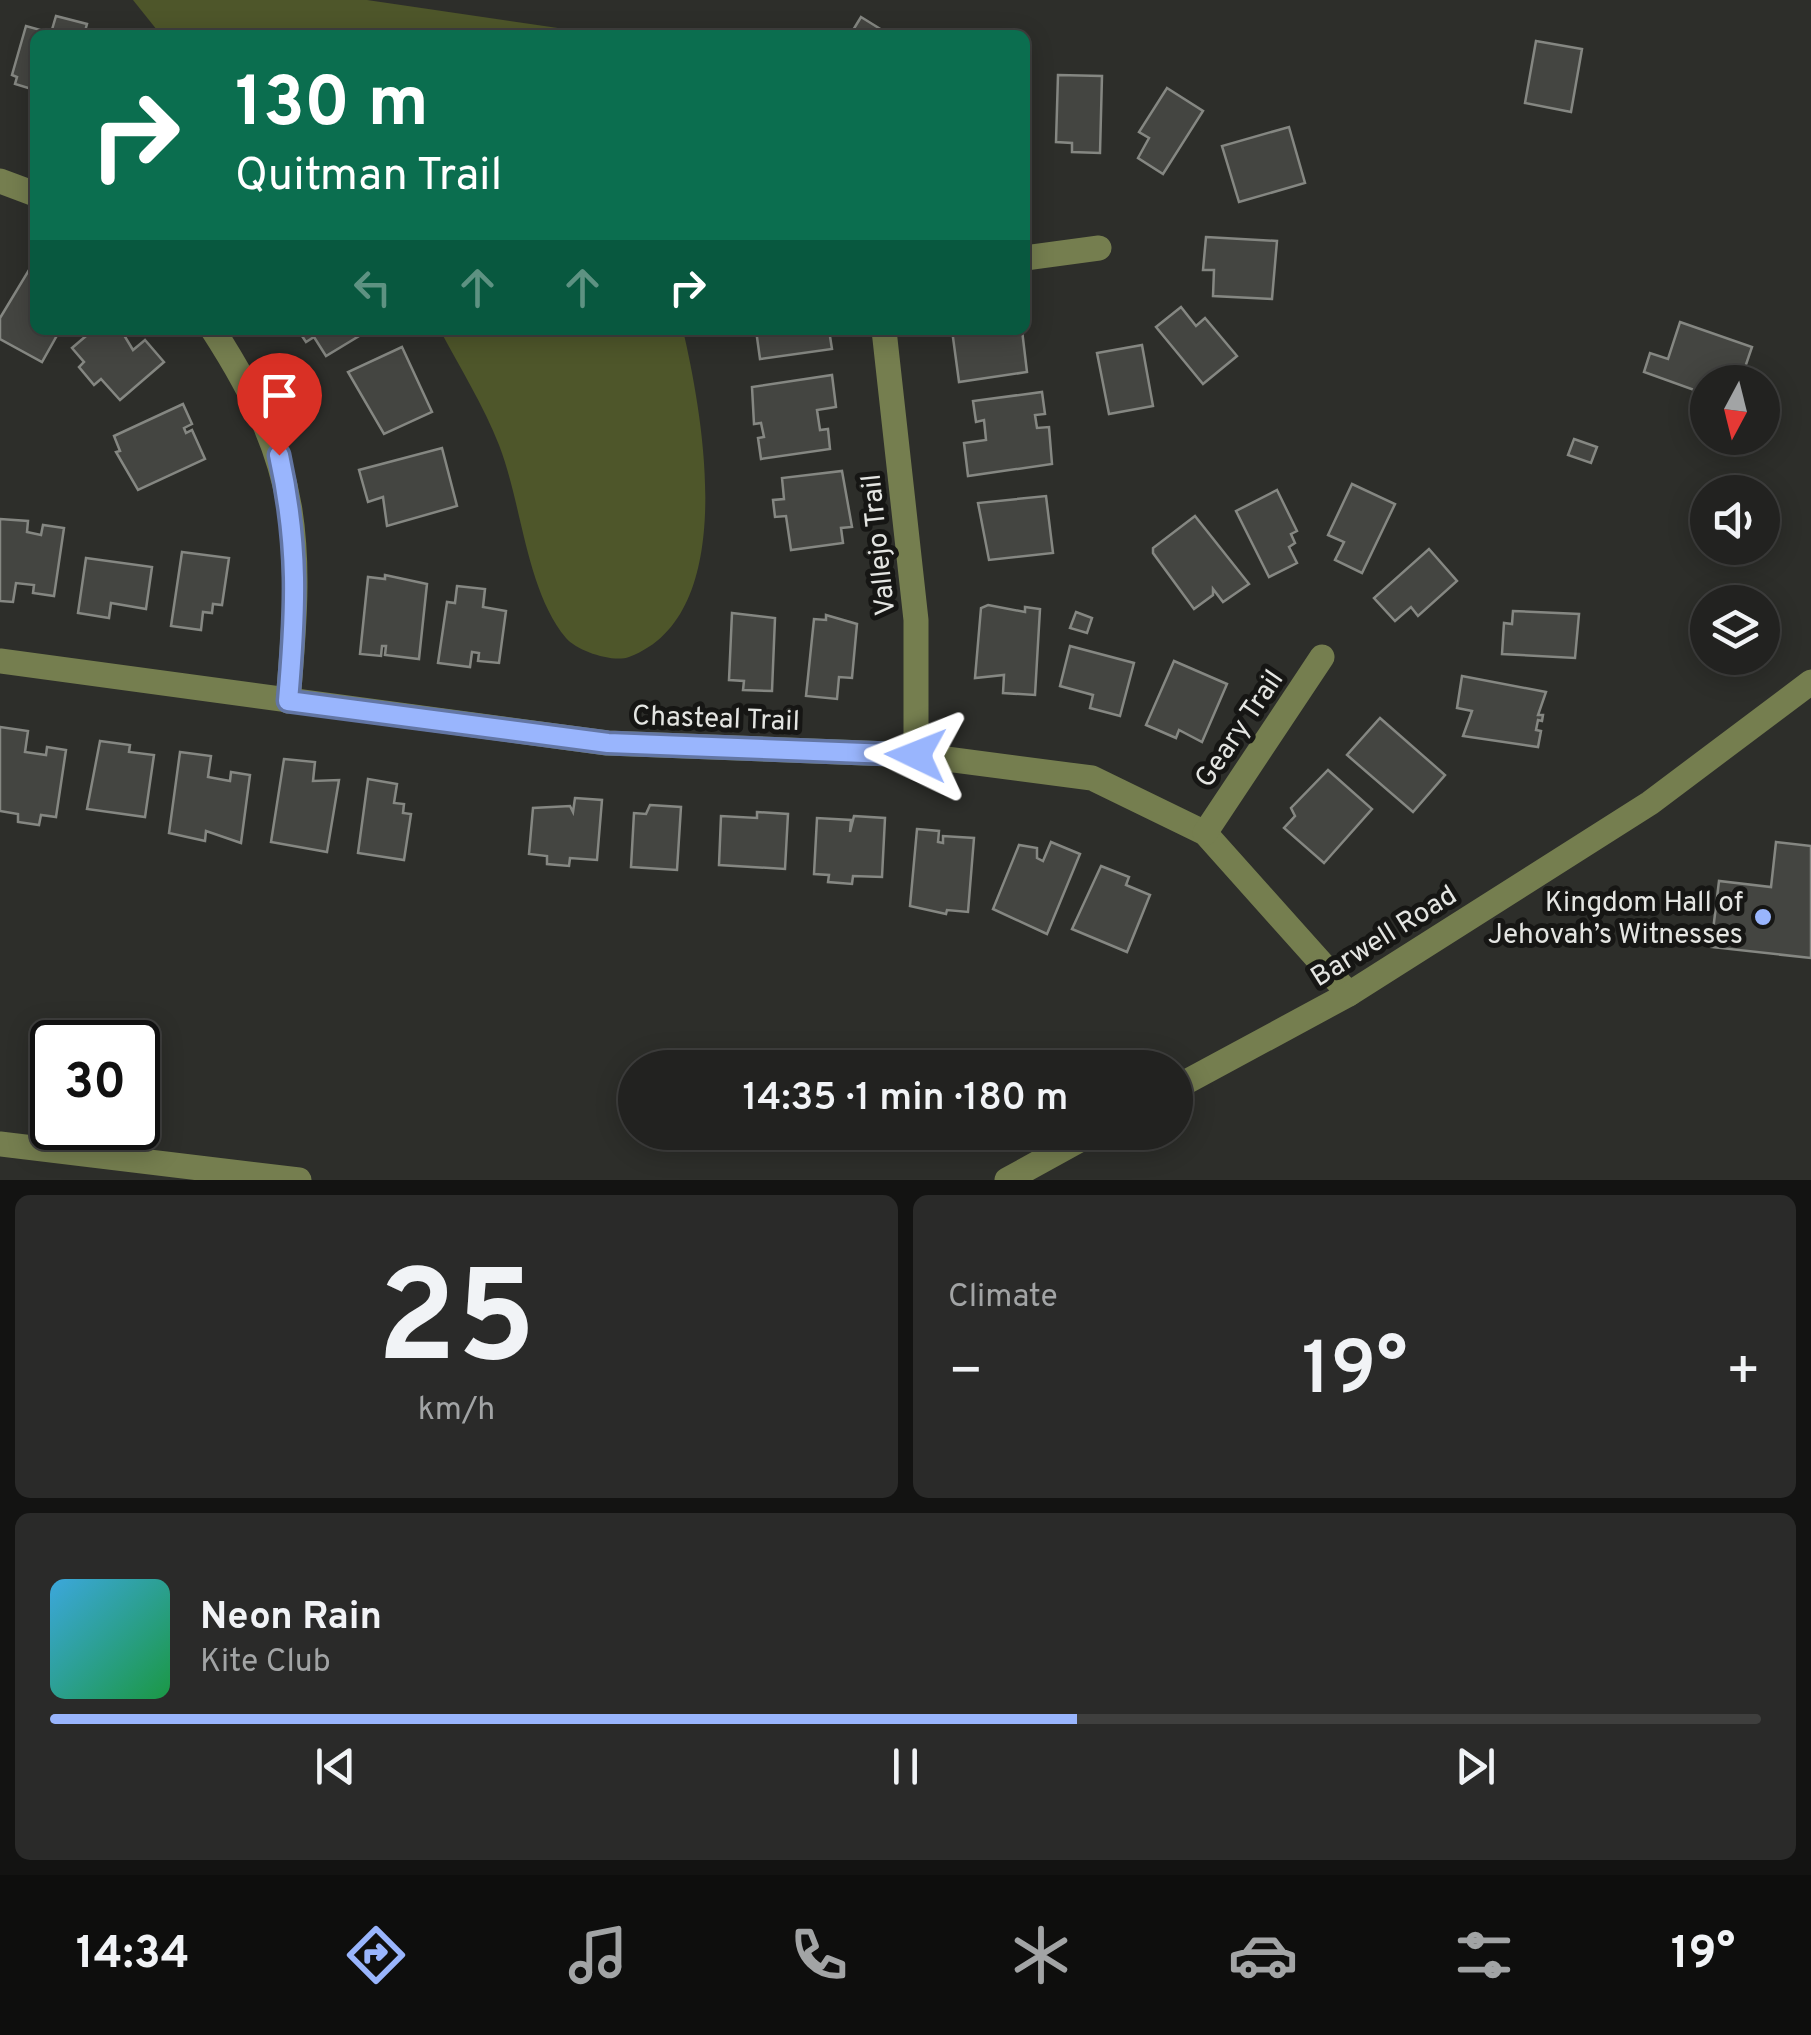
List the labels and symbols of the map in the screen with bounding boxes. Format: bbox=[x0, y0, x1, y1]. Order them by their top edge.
pin bbox=[237, 353, 322, 456]
north arrow bbox=[1690, 365, 1780, 455]
street label: Vallejo Trail bbox=[855, 472, 905, 617]
street label: Geary Trail bbox=[1188, 664, 1293, 795]
street label: Chasteal Trail bbox=[631, 699, 800, 741]
position arrow bbox=[864, 703, 968, 807]
street label: Barwell Road bbox=[1305, 878, 1464, 997]
place label: Kingdom Hall of Jehovah’s Witnesses bbox=[1488, 886, 1743, 954]
marker: Kingdom Hall of Jehovah’s Witnesses bbox=[1752, 906, 1774, 928]
speed limit sign: 30 bbox=[30, 1020, 160, 1150]

